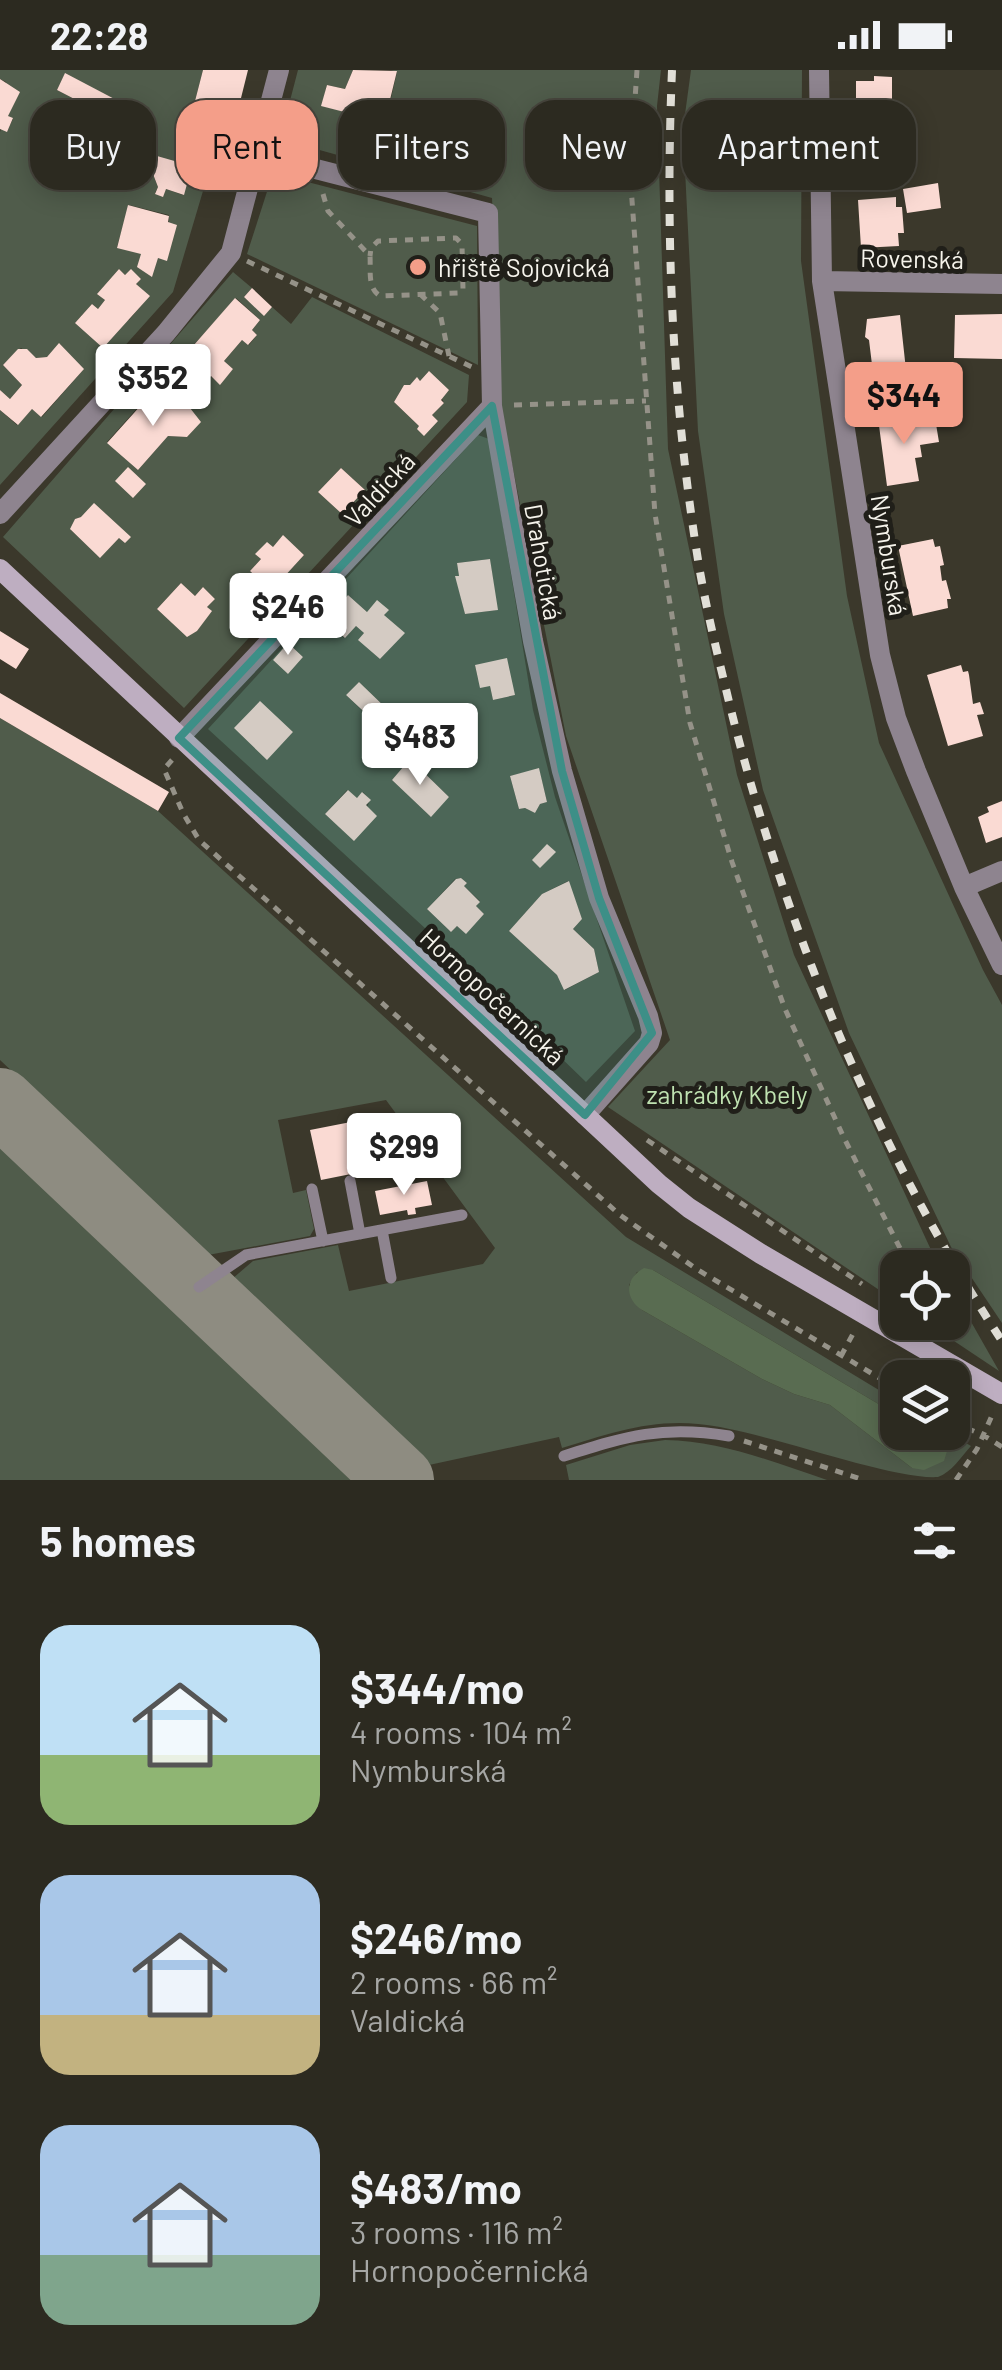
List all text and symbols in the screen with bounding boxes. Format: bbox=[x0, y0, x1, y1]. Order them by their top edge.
text: 22:28 bbox=[50, 12, 148, 58]
chip: Buy bbox=[30, 100, 156, 190]
chip: Rent bbox=[176, 100, 318, 190]
chip: Filters bbox=[338, 100, 505, 190]
chip: New bbox=[525, 100, 662, 190]
chip: Apartment bbox=[682, 100, 916, 190]
street label: Rovenská bbox=[860, 242, 964, 274]
place label: hřiště Sojovická bbox=[438, 252, 610, 282]
marker: hřiště Sojovická bbox=[407, 256, 429, 278]
pin: $352 bbox=[94, 344, 212, 429]
text: $352 bbox=[118, 357, 188, 395]
pin: $344 bbox=[845, 362, 963, 447]
text: $344 bbox=[867, 375, 941, 413]
street label: Valdická bbox=[337, 446, 421, 532]
street label: Nymburská bbox=[866, 492, 914, 618]
street label: Drahotická bbox=[519, 501, 569, 623]
pin: $246 bbox=[229, 573, 347, 658]
text: $246 bbox=[252, 586, 324, 624]
pin: $483 bbox=[361, 703, 479, 788]
text: $483 bbox=[384, 716, 456, 754]
street label: Hornopočernická bbox=[415, 921, 571, 1071]
park label: zahrádky Kbely bbox=[646, 1079, 808, 1109]
pin: $299 bbox=[345, 1113, 463, 1198]
text: $299 bbox=[369, 1126, 439, 1164]
map controls bbox=[880, 1250, 970, 1450]
button: locate bbox=[880, 1250, 970, 1340]
button: layers bbox=[880, 1360, 970, 1450]
icon: filters bbox=[907, 1513, 962, 1568]
text: 5 homes bbox=[40, 1515, 196, 1565]
text: $344/mo bbox=[350, 1662, 525, 1712]
icon: home bbox=[120, 1665, 240, 1785]
text: 4 rooms · 104 m² bbox=[350, 1712, 572, 1750]
text: Nymburská bbox=[350, 1750, 506, 1788]
text: $246/mo bbox=[350, 1912, 523, 1962]
icon: home bbox=[120, 1915, 240, 2035]
text: 2 rooms · 66 m² bbox=[350, 1962, 558, 2000]
text: Valdická bbox=[350, 2000, 465, 2038]
text: $483/mo bbox=[350, 2162, 522, 2212]
icon: home bbox=[120, 2165, 240, 2285]
text: 3 rooms · 116 m² bbox=[350, 2212, 563, 2250]
text: Hornopočernická bbox=[350, 2250, 589, 2288]

